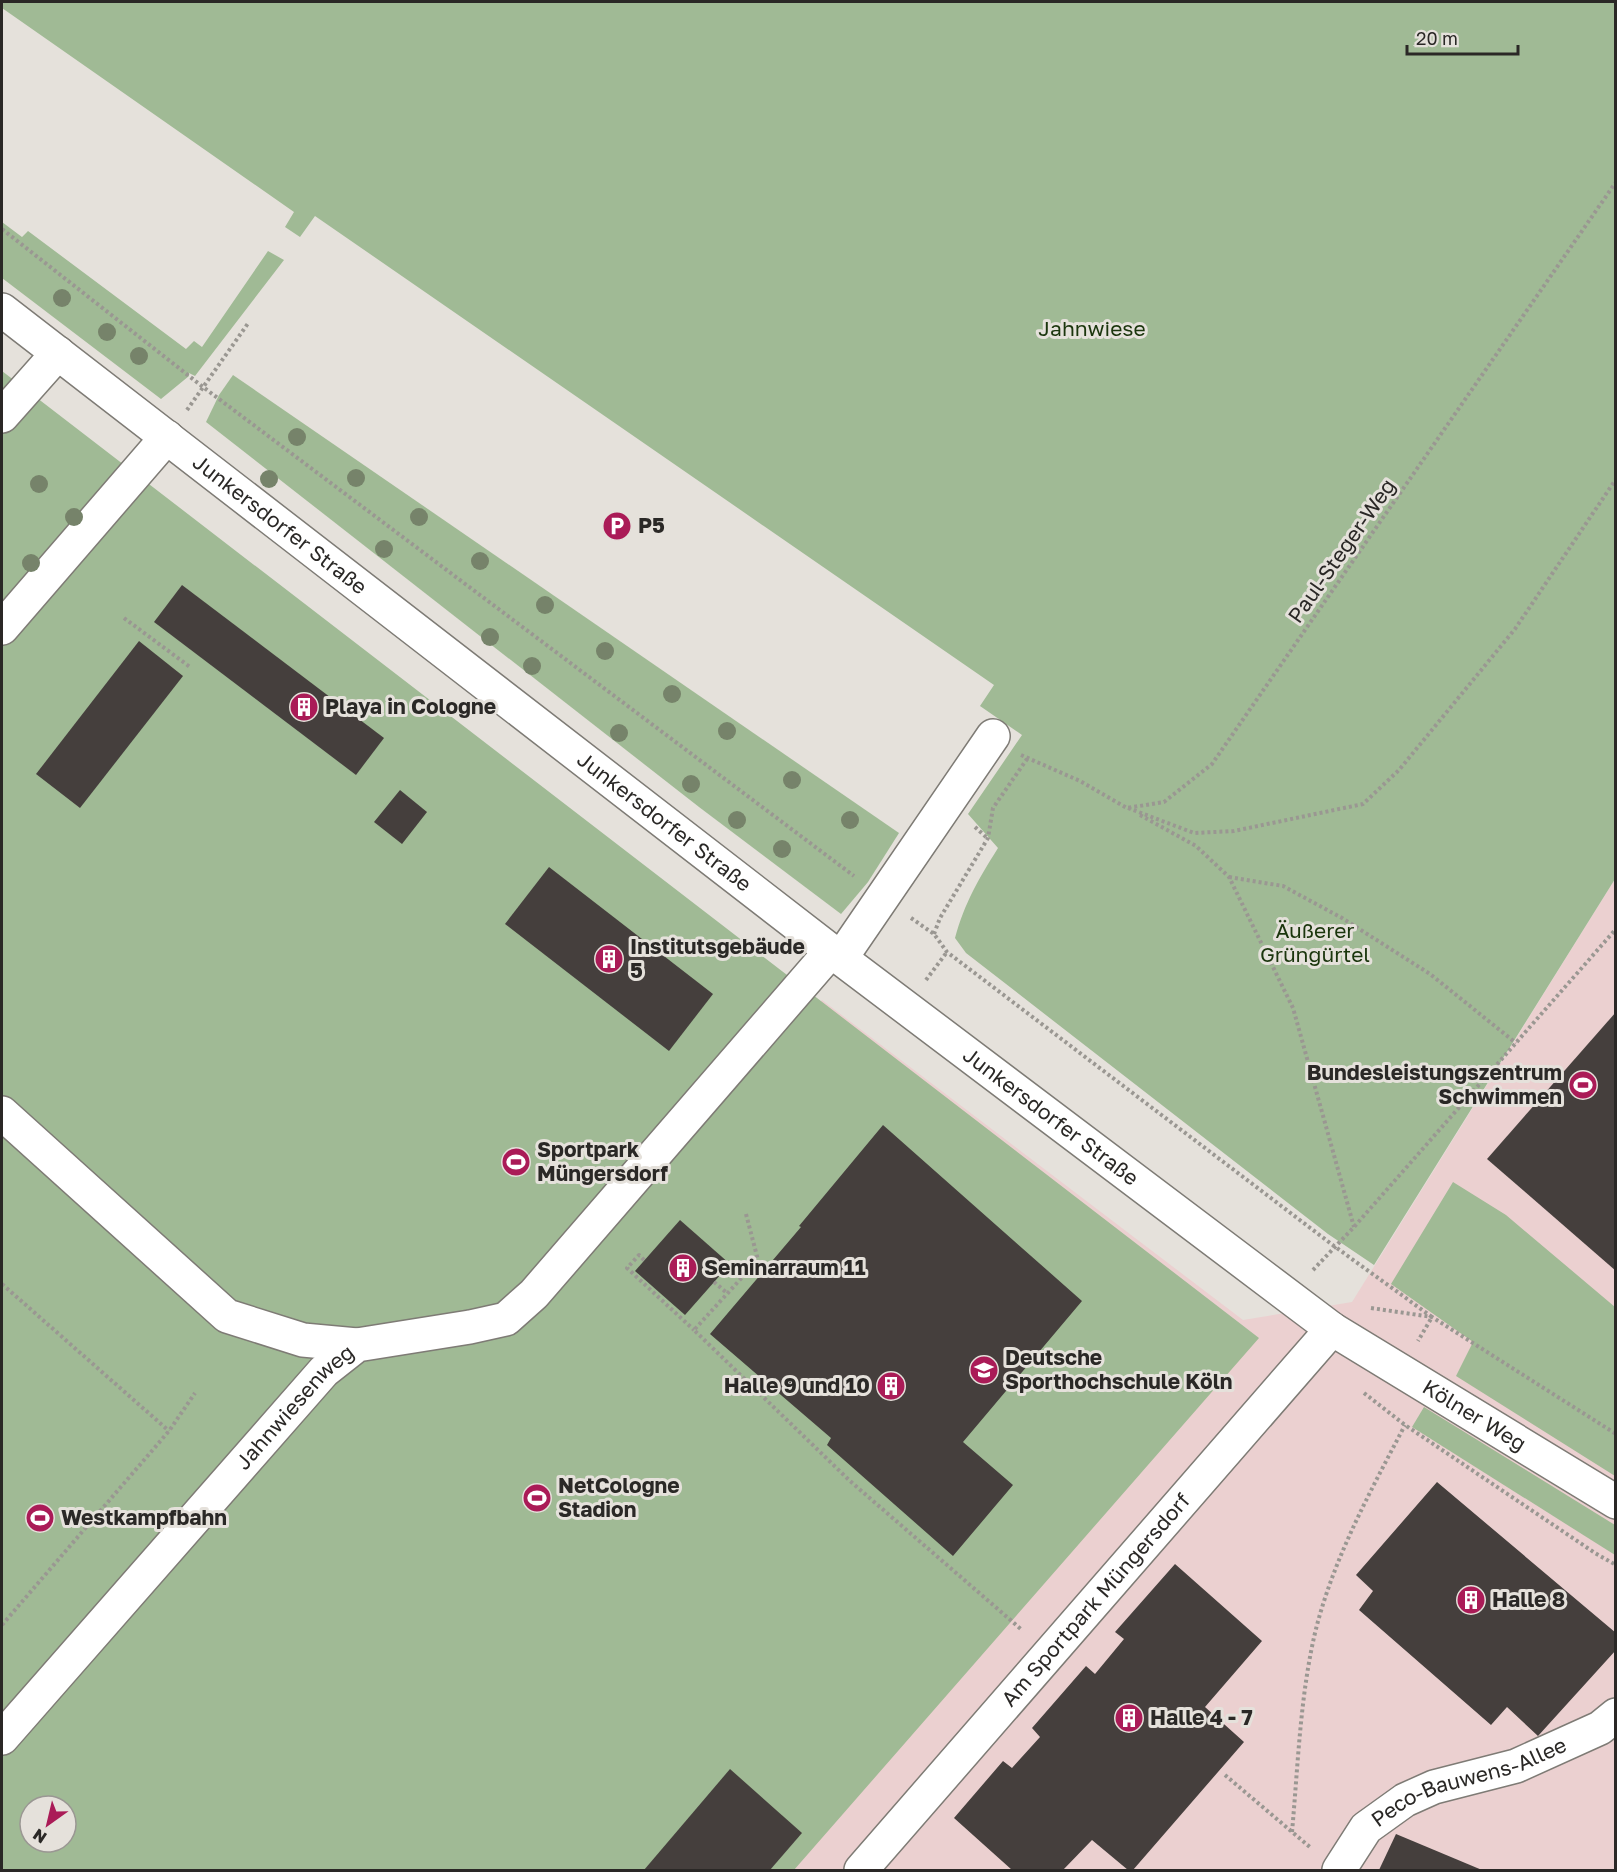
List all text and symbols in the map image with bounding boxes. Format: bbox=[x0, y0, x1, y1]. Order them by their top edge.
scale bar bbox=[1407, 18, 1518, 56]
text: 20 m bbox=[1416, 27, 1458, 49]
park label: Jahnwiese bbox=[1038, 315, 1146, 341]
street label: Junkersdorfer Straße bbox=[188, 448, 373, 599]
street label: Paul-Steger-Weg bbox=[1282, 473, 1401, 628]
parking icon: P5 bbox=[601, 510, 633, 542]
place label: P5 bbox=[638, 512, 665, 538]
building icon: Playa in Cologne bbox=[288, 691, 320, 723]
place label: Playa in Cologne bbox=[325, 693, 496, 719]
street label: Junkersdorfer Straße bbox=[572, 746, 757, 897]
park label: Äußerer Grüngürtel bbox=[1260, 917, 1370, 967]
place label: Institutsgebäude 5 bbox=[630, 933, 805, 983]
building icon: Institutsgebäude 5 bbox=[593, 943, 625, 975]
street label: Junkersdorfer Straße bbox=[958, 1041, 1144, 1190]
place label: Bundesleistungszentrum Schwimmen bbox=[1307, 1059, 1562, 1109]
sports icon: Bundesleistungszentrum Schwimmen bbox=[1567, 1069, 1599, 1101]
place label: Sportpark Müngersdorf bbox=[537, 1136, 668, 1186]
sports icon: Sportpark Müngersdorf bbox=[500, 1146, 532, 1178]
building icon: Seminarraum 11 bbox=[667, 1252, 699, 1284]
place label: Seminarraum 11 bbox=[704, 1254, 866, 1280]
street label: Jahnwiesenweg bbox=[230, 1338, 359, 1475]
place label: Deutsche Sporthochschule Köln bbox=[1005, 1344, 1232, 1394]
school or university icon: Deutsche Sporthochschule Köln bbox=[968, 1354, 1000, 1386]
building icon: Halle 9 und 10 bbox=[875, 1370, 907, 1402]
place label: Halle 9 und 10 bbox=[724, 1372, 870, 1398]
street label: Kölner Weg bbox=[1418, 1373, 1531, 1456]
place label: NetCologne Stadion bbox=[558, 1472, 680, 1522]
sports icon: NetCologne Stadion bbox=[521, 1482, 553, 1514]
street label: Am Sportpark Müngersdorf bbox=[996, 1487, 1195, 1711]
sports icon: Westkampfbahn bbox=[24, 1502, 56, 1534]
place label: Westkampfbahn bbox=[61, 1504, 227, 1530]
building icon: Halle 8 bbox=[1455, 1584, 1487, 1616]
place label: Halle 8 bbox=[1492, 1586, 1565, 1612]
building icon: Halle 4 - 7 bbox=[1113, 1702, 1145, 1734]
place label: Halle 4 - 7 bbox=[1150, 1704, 1253, 1730]
street label: Peco-Bauwens-Allee bbox=[1366, 1731, 1570, 1832]
north arrow bbox=[18, 1794, 78, 1854]
text: N bbox=[29, 1825, 50, 1848]

